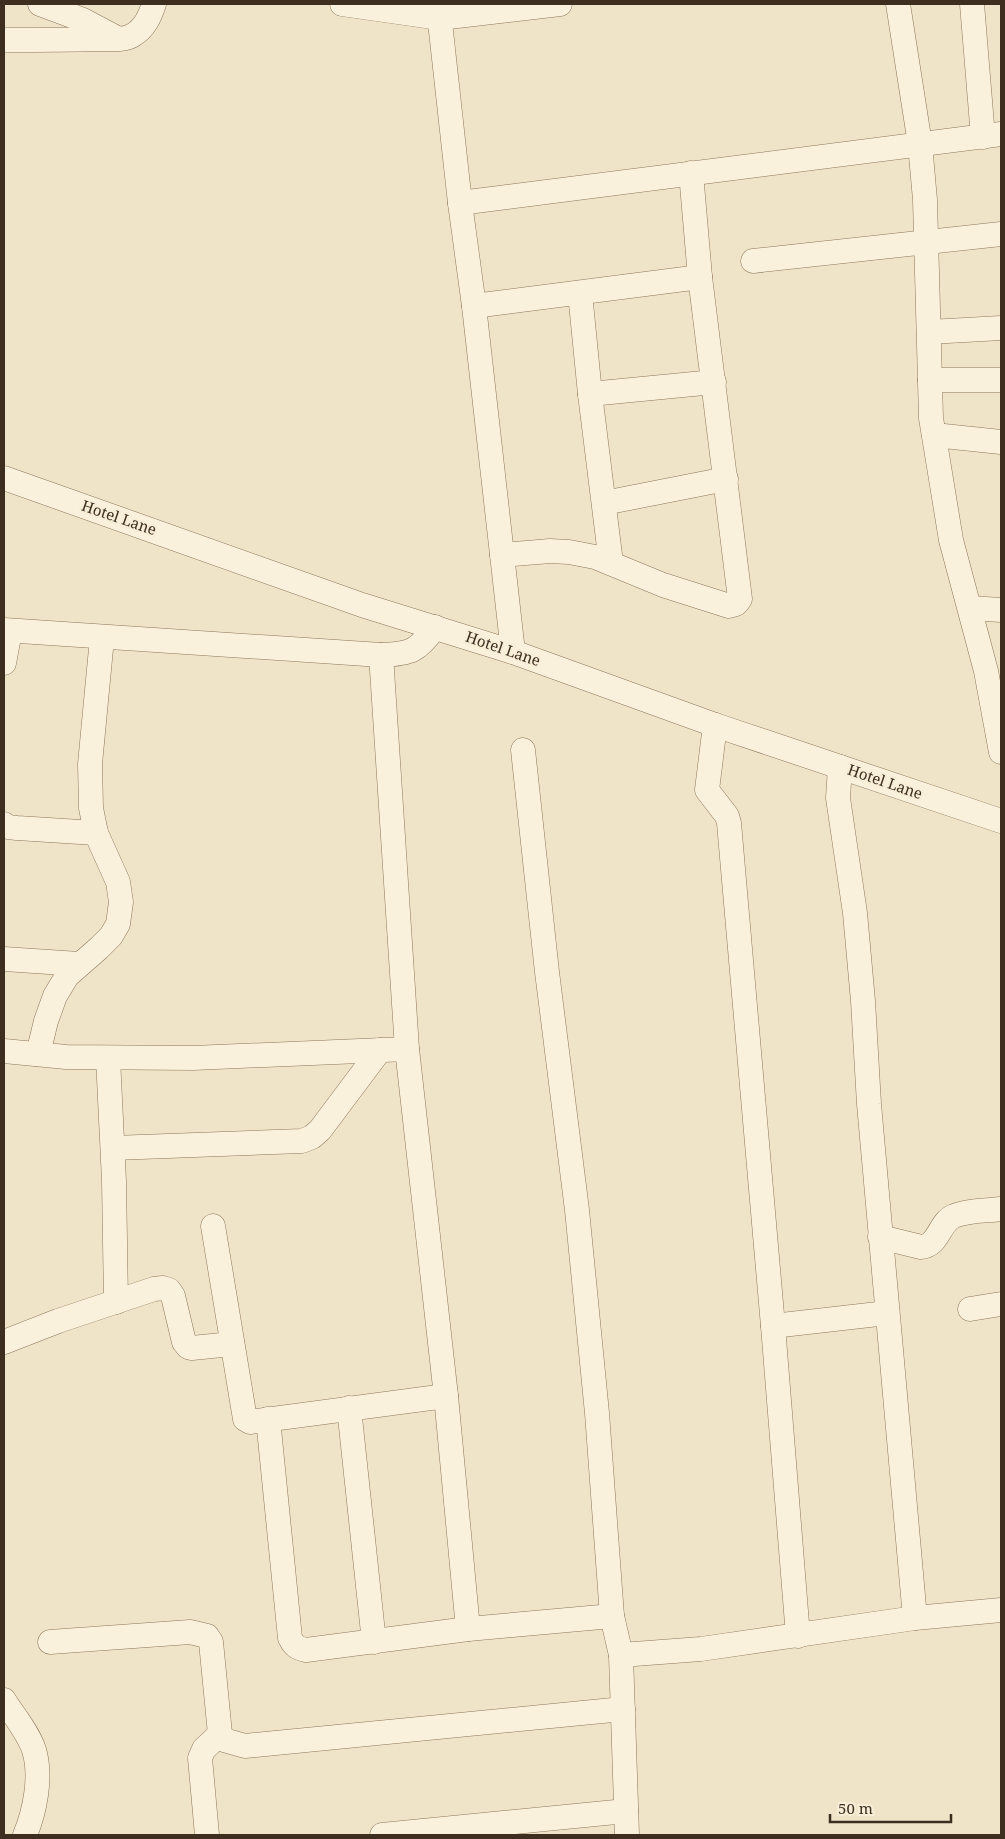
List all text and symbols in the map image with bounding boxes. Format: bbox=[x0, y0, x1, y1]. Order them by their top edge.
street label: Hotel Lane bbox=[79, 495, 159, 539]
street label: Hotel Lane bbox=[463, 626, 543, 670]
street label: Hotel Lane bbox=[845, 759, 925, 803]
scale bar bbox=[830, 1792, 951, 1824]
text: 50 m bbox=[838, 1798, 873, 1818]

